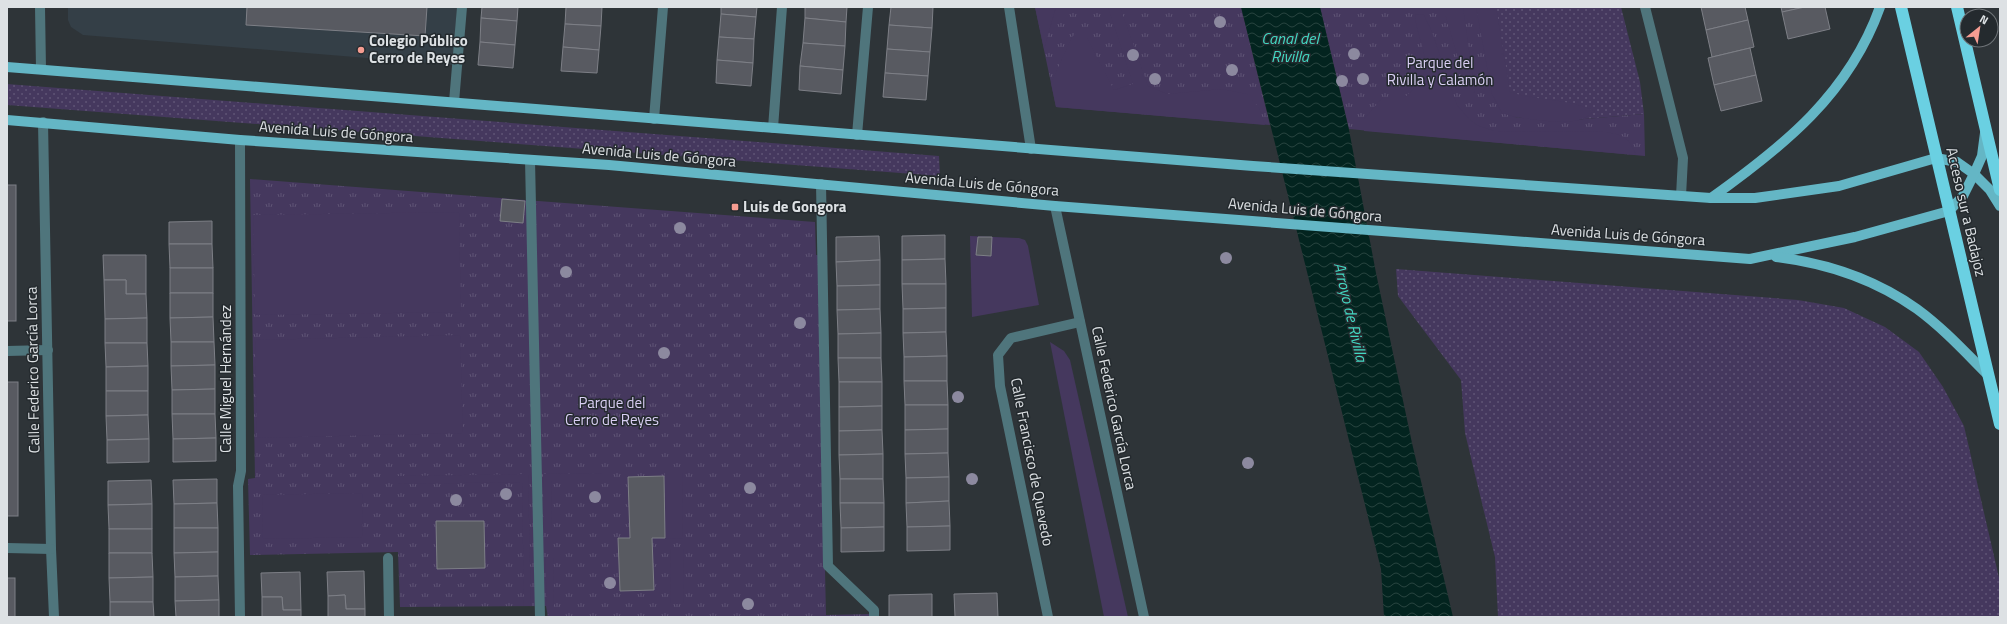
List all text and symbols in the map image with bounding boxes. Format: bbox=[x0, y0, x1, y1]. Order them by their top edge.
north arrow bbox=[1959, 8, 1999, 48]
text: N bbox=[1977, 11, 1991, 28]
water label: Canal del Rivilla bbox=[1261, 26, 1320, 68]
place label: Colegio Público Cerro de Reyes bbox=[369, 29, 468, 69]
marker: Colegio Público Cerro de Reyes bbox=[356, 45, 366, 55]
park label: Parque del Rivilla y Calamón bbox=[1387, 51, 1493, 91]
street label: Avenida Luis de Góngora bbox=[258, 115, 414, 148]
street label: Avenida Luis de Góngora bbox=[581, 136, 737, 173]
street label: Acceso sur a Badajoz bbox=[1940, 145, 1993, 279]
street label: Avenida Luis de Góngora bbox=[904, 165, 1060, 202]
street label: Avenida Luis de Góngora bbox=[1227, 191, 1383, 228]
place label: Luis de Gongora bbox=[743, 195, 847, 218]
marker: Luis de Gongora bbox=[730, 202, 740, 212]
street label: Avenida Luis de Góngora bbox=[1550, 218, 1706, 251]
water label: Arroyo de Rivilla bbox=[1328, 260, 1374, 365]
street label: Calle Federico García Lorca bbox=[20, 286, 45, 454]
street label: Calle Miguel Hernández bbox=[214, 305, 237, 453]
street label: Calle Federico García Lorca bbox=[1086, 324, 1143, 492]
street label: Calle Francisco de Quevedo bbox=[1005, 376, 1060, 548]
park label: Parque del Cerro de Reyes bbox=[565, 391, 659, 431]

